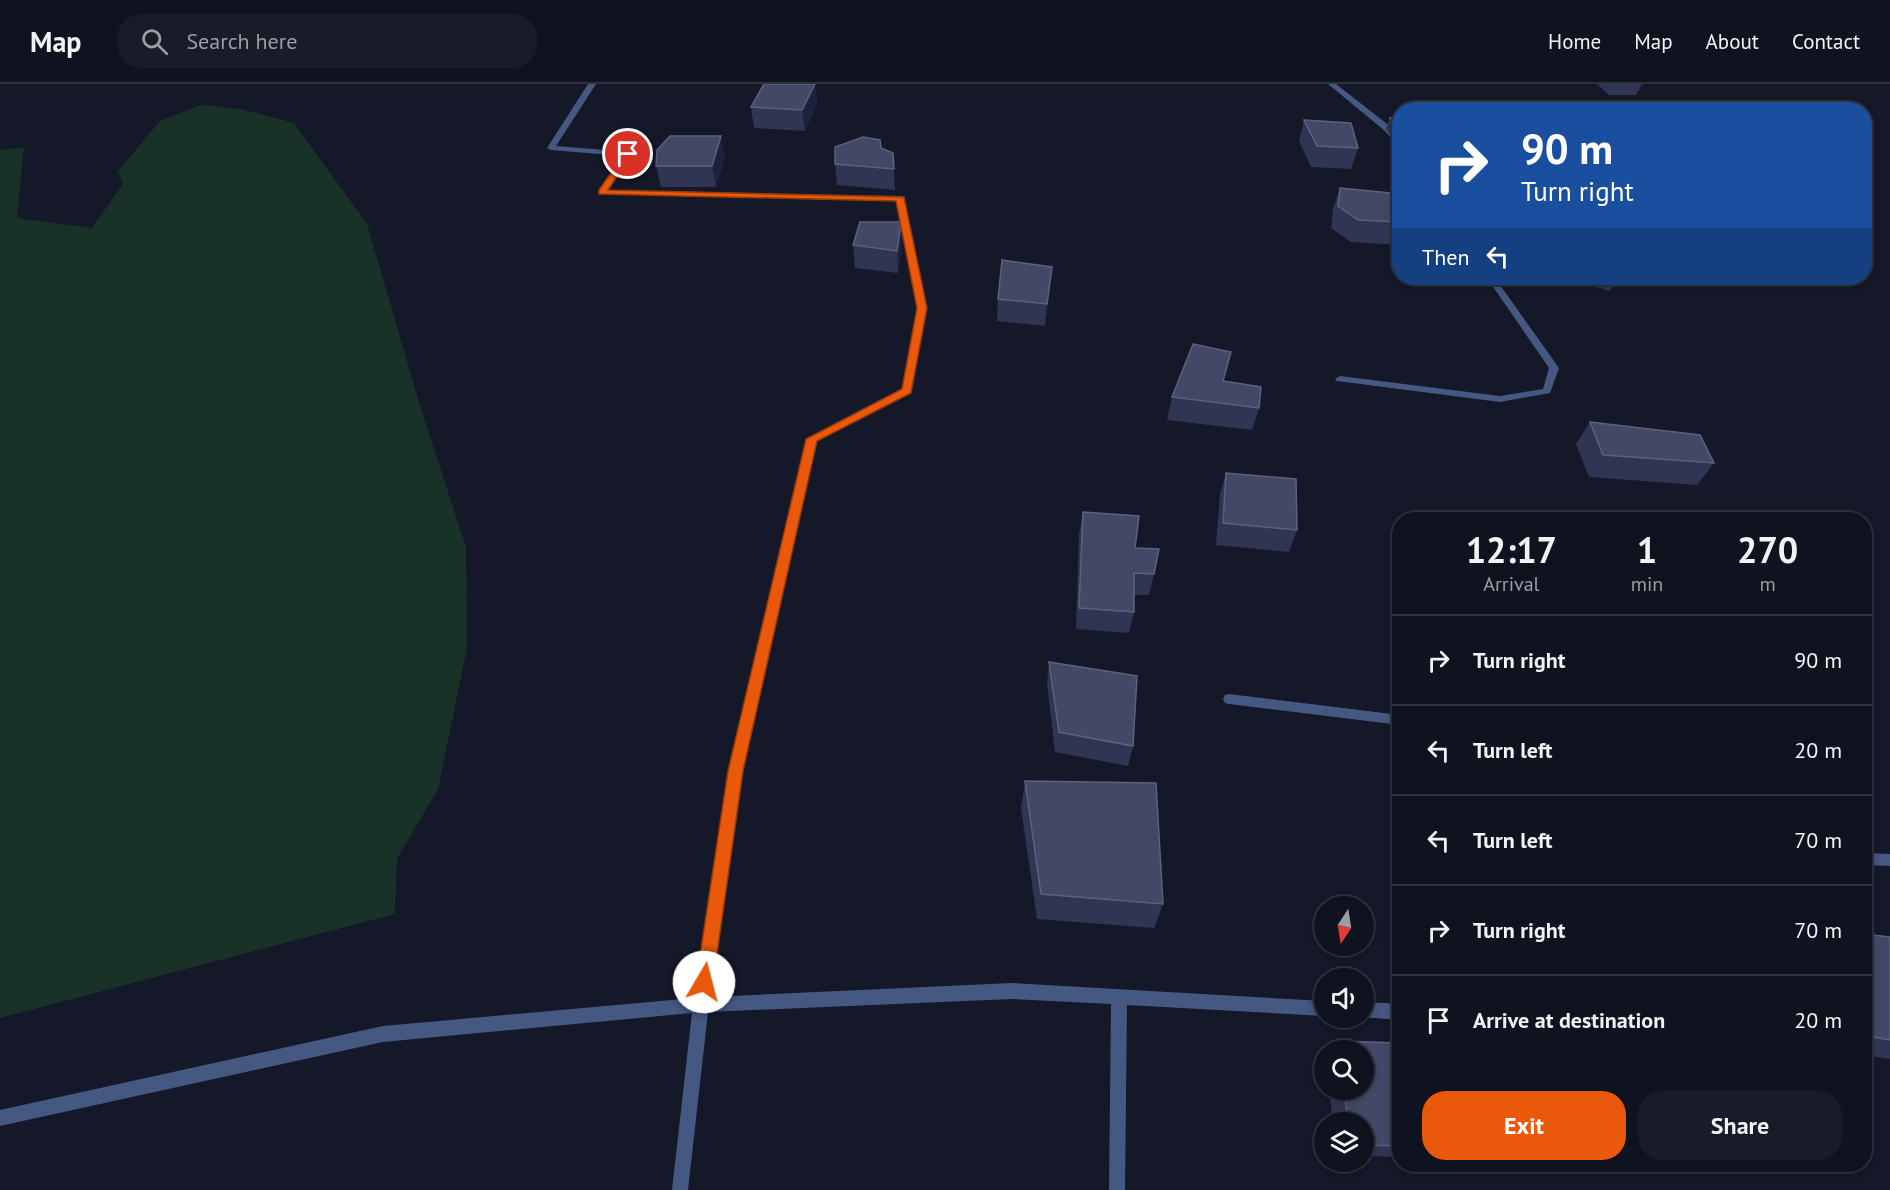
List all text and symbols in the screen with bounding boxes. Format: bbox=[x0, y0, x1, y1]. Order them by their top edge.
search box bbox=[117, 14, 537, 68]
text: Map bbox=[30, 23, 81, 60]
icon: search bbox=[138, 25, 171, 58]
text: Search here bbox=[186, 27, 297, 55]
text: Home bbox=[1548, 28, 1601, 55]
text: Map bbox=[1634, 28, 1673, 55]
text: About bbox=[1706, 28, 1759, 55]
text: Contact bbox=[1792, 28, 1860, 55]
text: 90 m bbox=[1521, 121, 1613, 176]
icon: right bbox=[1422, 126, 1500, 204]
pin bbox=[602, 128, 653, 179]
icon: arrive bbox=[611, 137, 644, 170]
text: Turn right bbox=[1521, 174, 1634, 208]
icon: left bbox=[1481, 240, 1514, 273]
text: Then bbox=[1422, 243, 1469, 271]
text: 12:17 bbox=[1466, 526, 1557, 573]
text: 1 bbox=[1637, 526, 1657, 573]
text: 270 bbox=[1737, 526, 1798, 573]
text: Arrival bbox=[1483, 571, 1539, 597]
text: min bbox=[1631, 571, 1663, 597]
text: m bbox=[1760, 571, 1776, 597]
icon: right bbox=[1422, 644, 1455, 677]
text: Turn right bbox=[1473, 646, 1565, 674]
text: 90 m bbox=[1794, 646, 1842, 674]
icon: left bbox=[1422, 734, 1455, 767]
text: Turn left bbox=[1473, 736, 1553, 764]
text: 20 m bbox=[1794, 736, 1842, 764]
icon: left bbox=[1422, 824, 1455, 857]
text: Turn left bbox=[1473, 826, 1553, 854]
text: 70 m bbox=[1794, 826, 1842, 854]
north arrow bbox=[1314, 896, 1374, 956]
map controls bbox=[1314, 896, 1374, 1172]
icon: right bbox=[1422, 914, 1455, 947]
text: Turn right bbox=[1473, 916, 1565, 944]
text: 70 m bbox=[1794, 916, 1842, 944]
position arrow bbox=[672, 950, 736, 1014]
button: sound bbox=[1314, 968, 1374, 1028]
icon: arrive bbox=[1422, 1004, 1455, 1037]
text: Arrive at destination bbox=[1473, 1006, 1665, 1034]
text: 20 m bbox=[1794, 1006, 1842, 1034]
button: search bbox=[1314, 1040, 1374, 1100]
button: Exit bbox=[1422, 1091, 1626, 1160]
button: Share bbox=[1638, 1091, 1842, 1160]
button: layers bbox=[1314, 1112, 1374, 1172]

